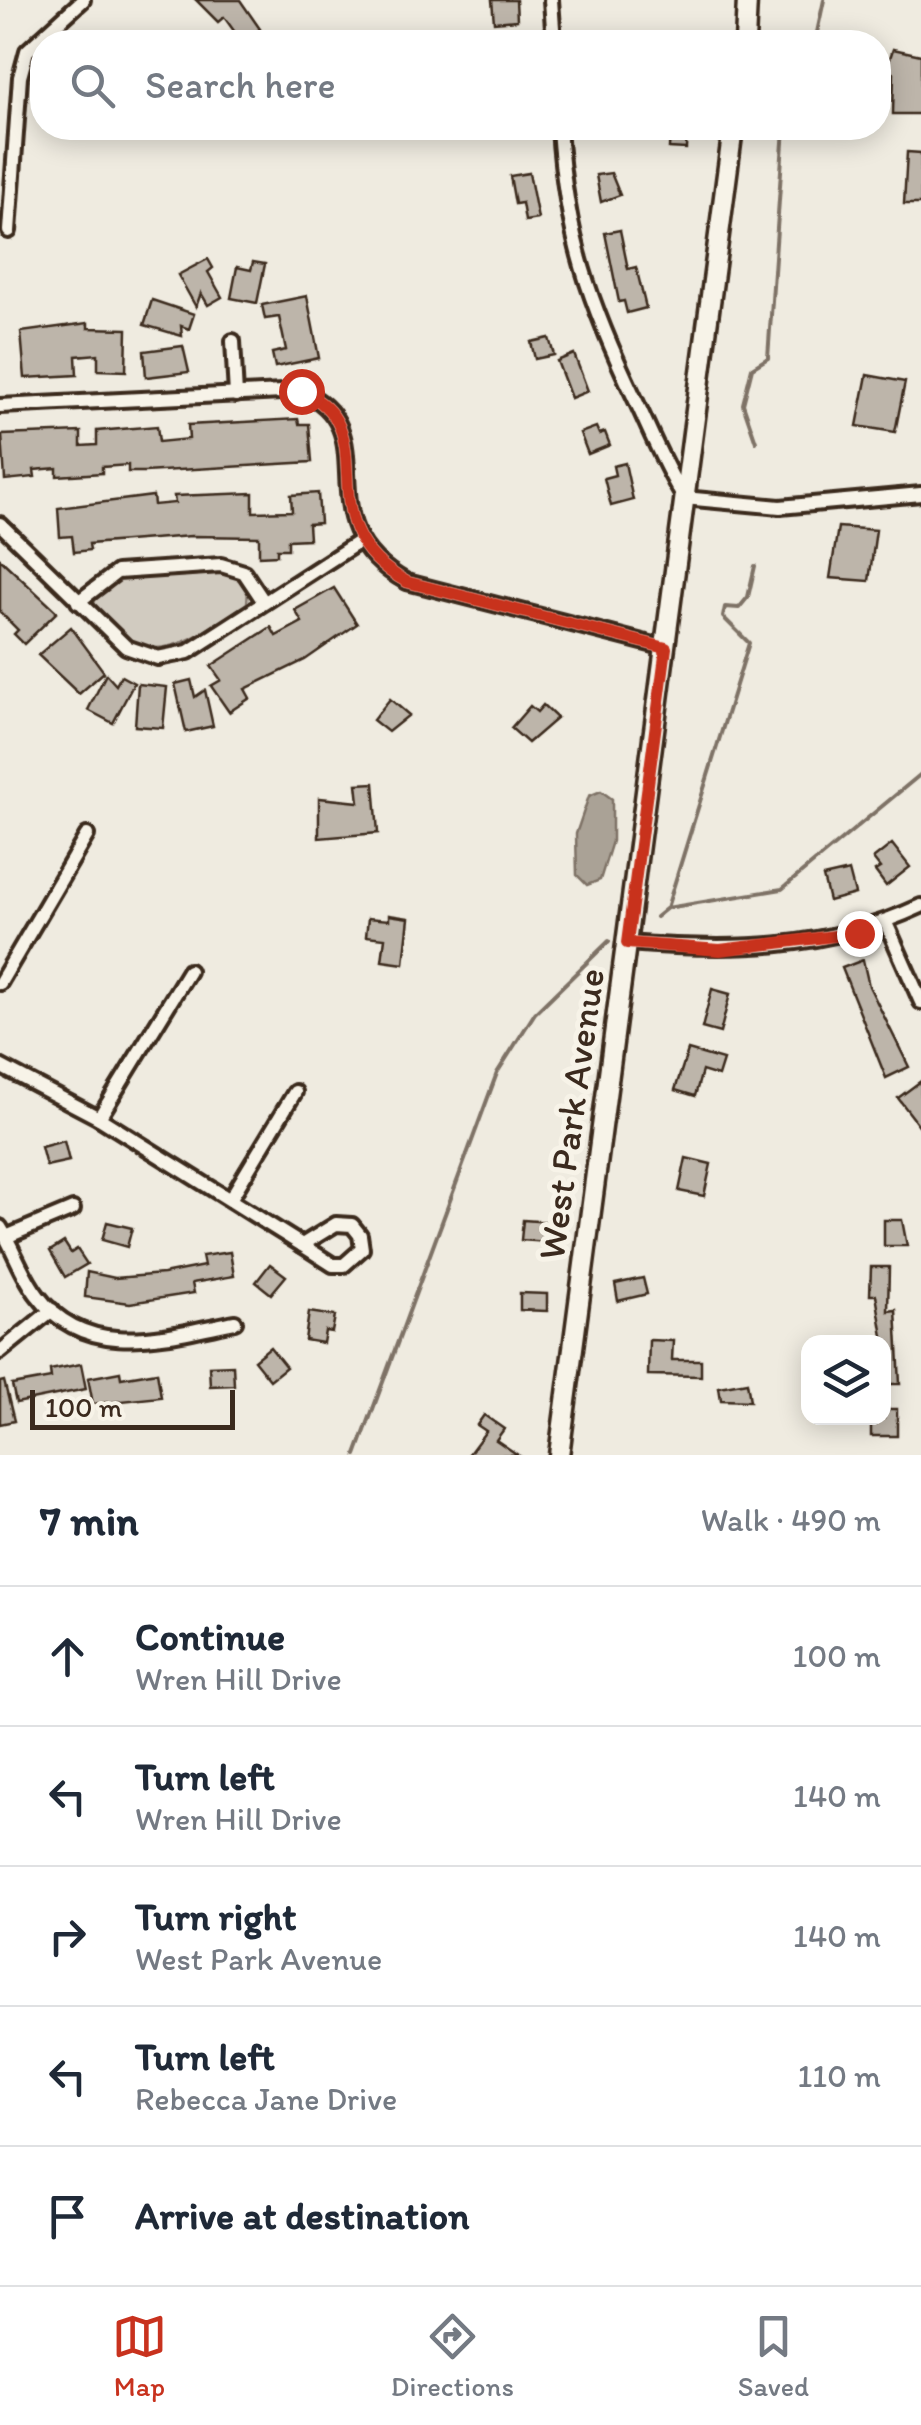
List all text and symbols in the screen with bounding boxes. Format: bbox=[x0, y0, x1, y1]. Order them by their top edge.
search box bbox=[30, 30, 891, 140]
icon: search bbox=[65, 58, 120, 113]
text: Search here bbox=[145, 62, 336, 108]
route start bbox=[279, 369, 325, 415]
route end bbox=[837, 911, 883, 957]
street label: West Park Avenue bbox=[528, 965, 614, 1263]
map controls bbox=[801, 1335, 891, 1425]
button: layers bbox=[801, 1335, 891, 1425]
scale bar bbox=[30, 1385, 235, 1430]
text: 100 m bbox=[45, 1390, 122, 1424]
text: 7 min bbox=[40, 1495, 139, 1546]
text: Walk · 490 m bbox=[701, 1501, 881, 1539]
text: Continue bbox=[135, 1614, 285, 1660]
icon: ahead bbox=[40, 1629, 95, 1684]
text: 100 m bbox=[793, 1637, 881, 1675]
text: Wren Hill Drive bbox=[135, 1660, 342, 1698]
text: Turn left bbox=[135, 1754, 275, 1800]
icon: left bbox=[40, 1769, 95, 1824]
text: 140 m bbox=[793, 1777, 881, 1815]
text: Wren Hill Drive bbox=[135, 1800, 342, 1838]
text: Turn right bbox=[135, 1894, 297, 1940]
icon: right bbox=[40, 1909, 95, 1964]
text: 140 m bbox=[793, 1917, 881, 1955]
text: West Park Avenue bbox=[135, 1940, 382, 1978]
text: Turn left bbox=[135, 2034, 275, 2080]
icon: left bbox=[40, 2049, 95, 2104]
text: 110 m bbox=[797, 2057, 881, 2095]
text: Rebecca Jane Drive bbox=[135, 2080, 397, 2118]
icon: arrive bbox=[40, 2189, 95, 2244]
text: Arrive at destination bbox=[135, 2193, 470, 2239]
tab: Map bbox=[112, 2309, 167, 2403]
tab: Directions bbox=[391, 2309, 514, 2403]
tab: Saved bbox=[738, 2309, 809, 2403]

